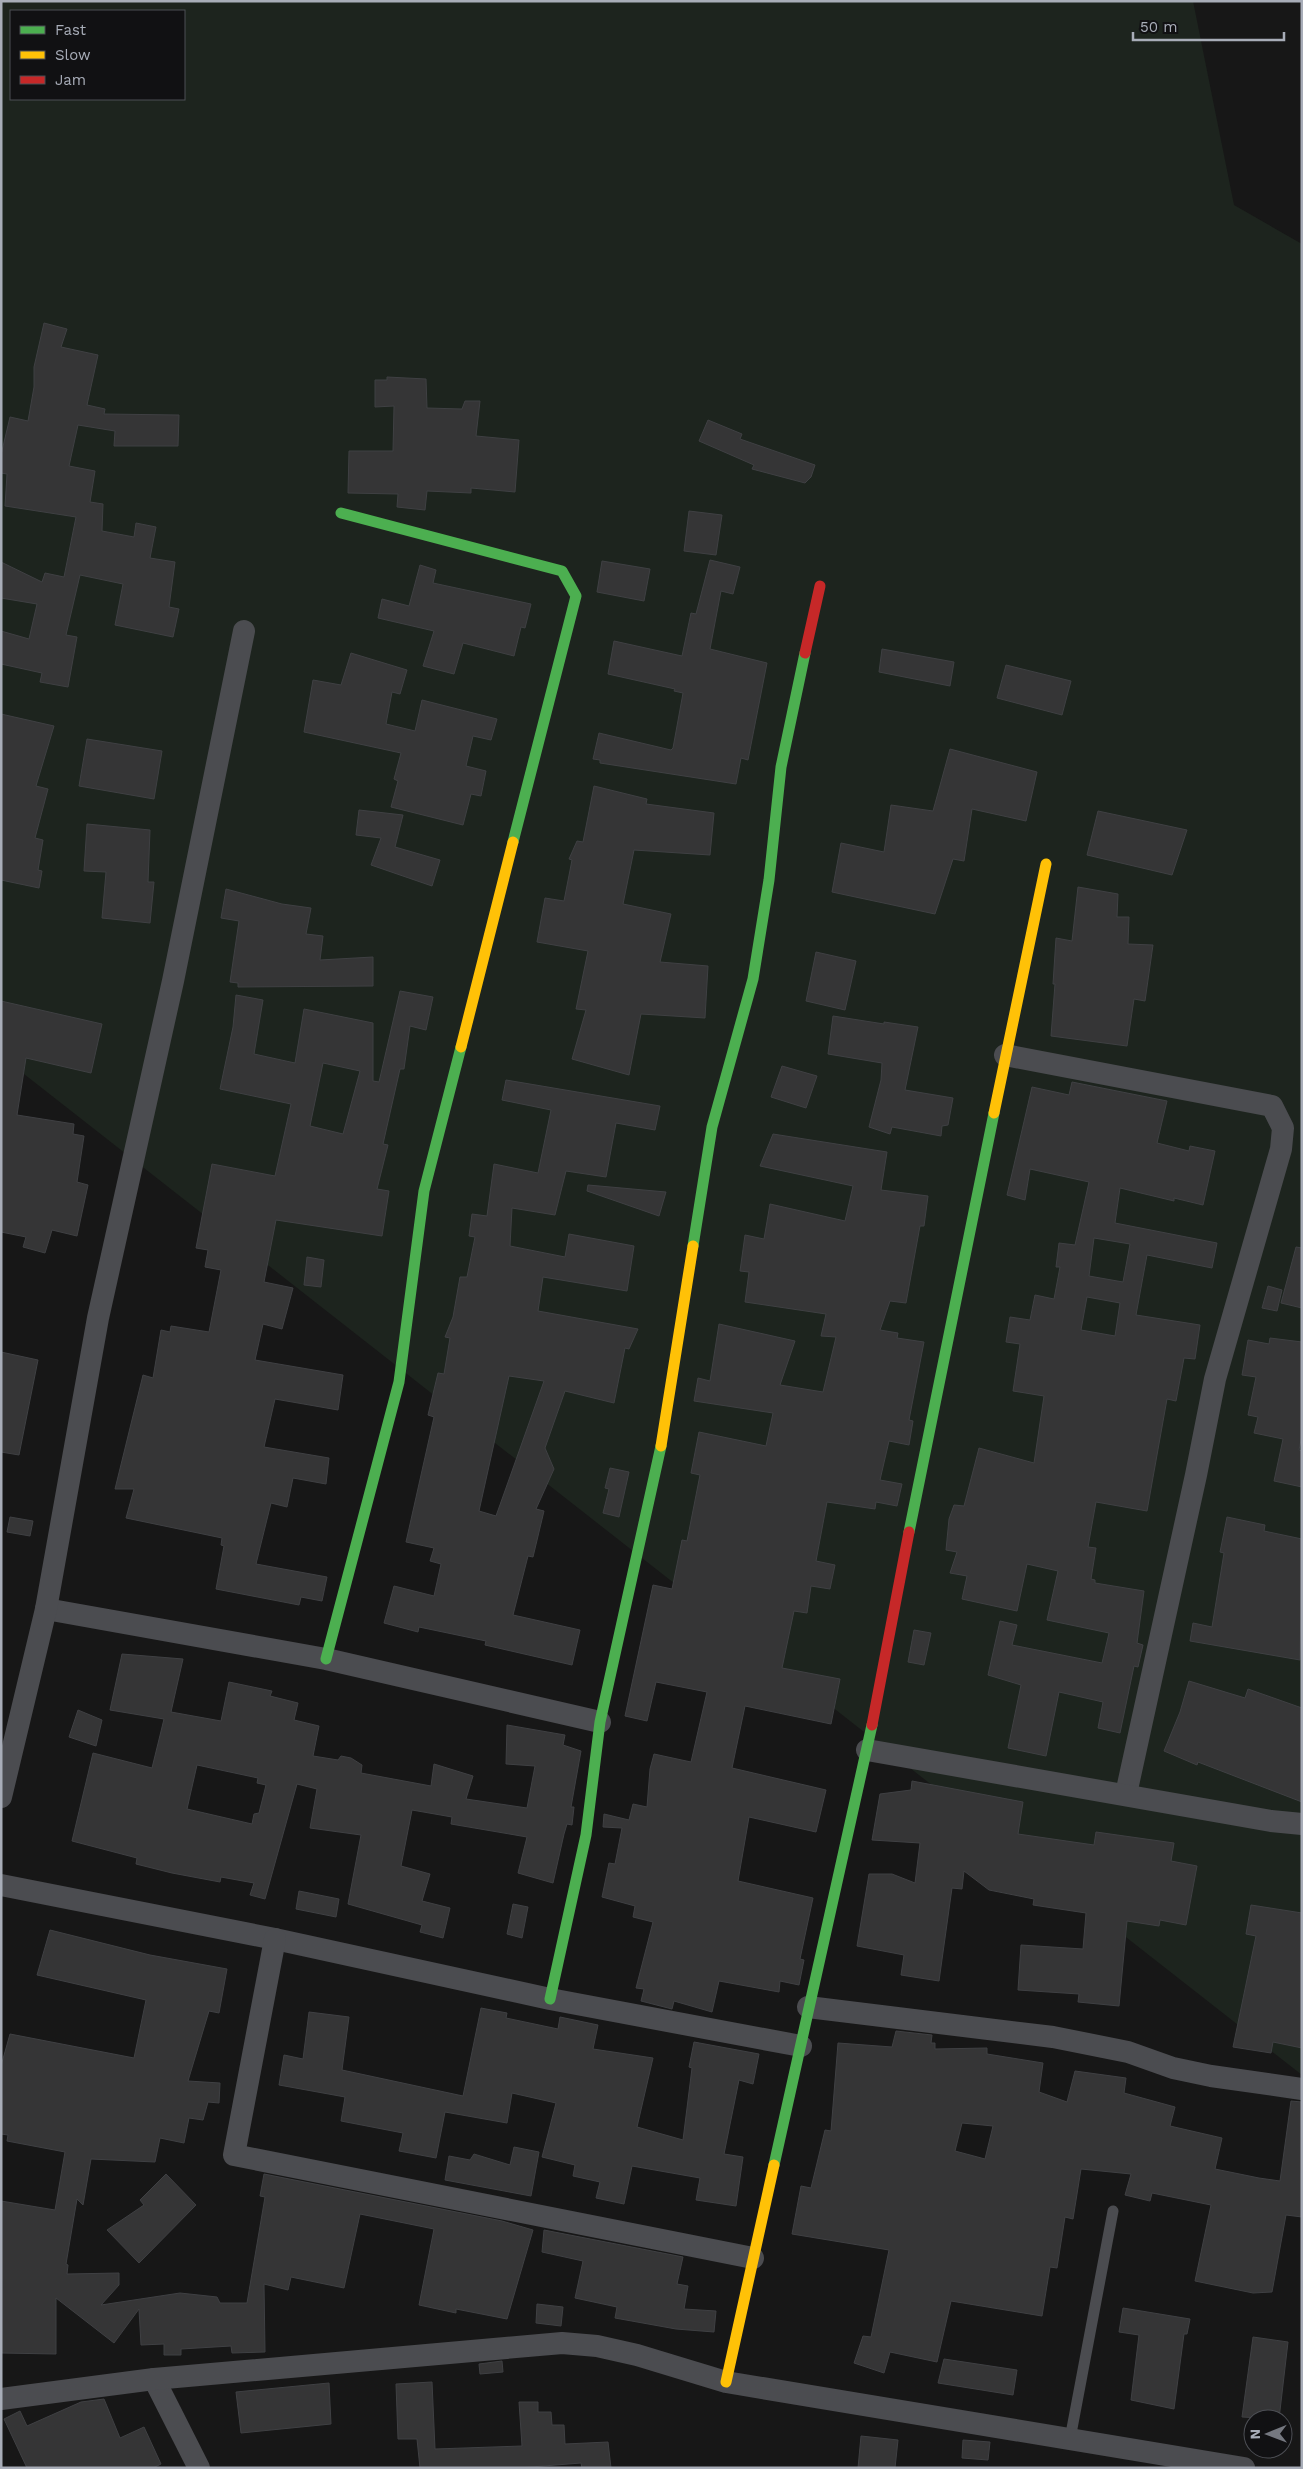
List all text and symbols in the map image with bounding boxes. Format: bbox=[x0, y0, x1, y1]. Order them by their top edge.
legend bbox=[10, 10, 185, 100]
scale bar bbox=[1133, 10, 1284, 42]
text: 50 m bbox=[1140, 18, 1177, 36]
text: Fast bbox=[55, 21, 87, 39]
text: Slow bbox=[55, 46, 91, 64]
text: Jam bbox=[55, 71, 86, 89]
north arrow bbox=[1243, 2409, 1293, 2459]
text: N bbox=[1247, 2429, 1263, 2440]

